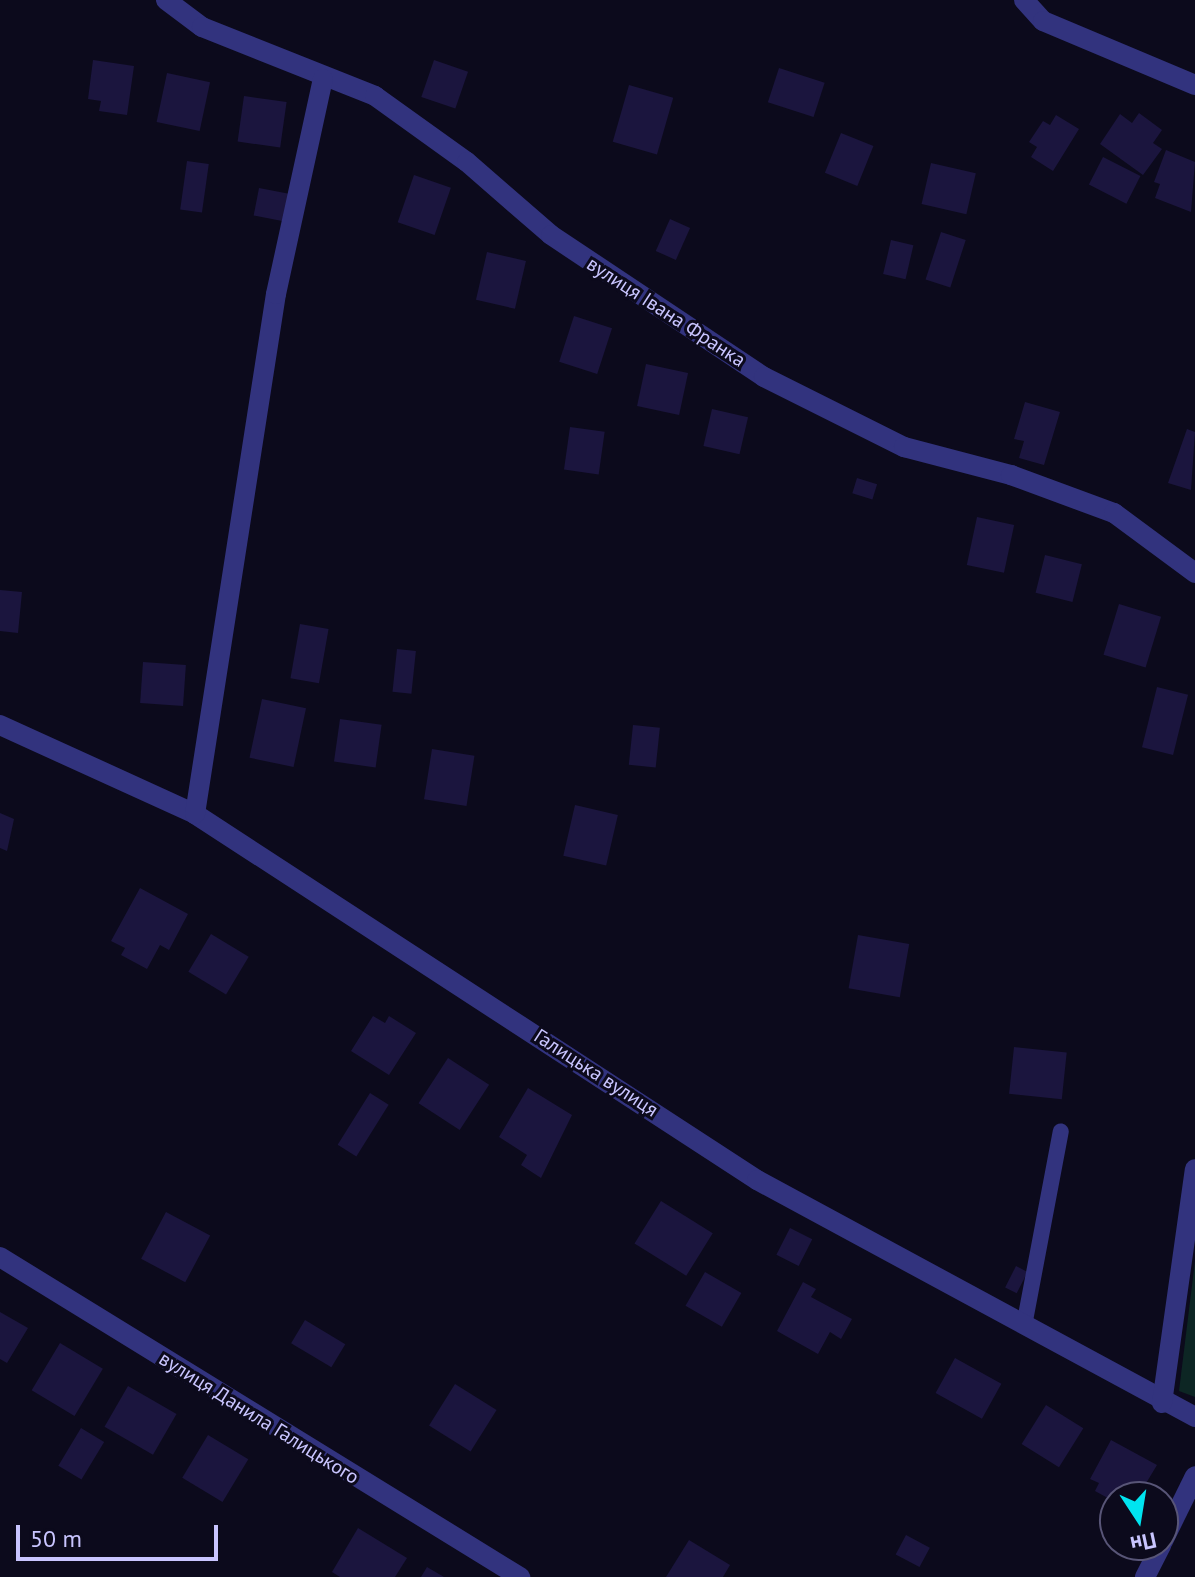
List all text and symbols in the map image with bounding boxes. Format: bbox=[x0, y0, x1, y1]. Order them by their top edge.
street label: вулиця Івана Франка bbox=[582, 252, 750, 372]
street label: Галицька вулиця bbox=[529, 1024, 663, 1122]
street label: вулиця Данила Галицького bbox=[154, 1346, 364, 1490]
north arrow bbox=[1099, 1481, 1179, 1561]
scale bar bbox=[20, 1509, 222, 1559]
text: 50 m bbox=[30, 1523, 82, 1554]
text: Пн bbox=[1128, 1526, 1159, 1559]

